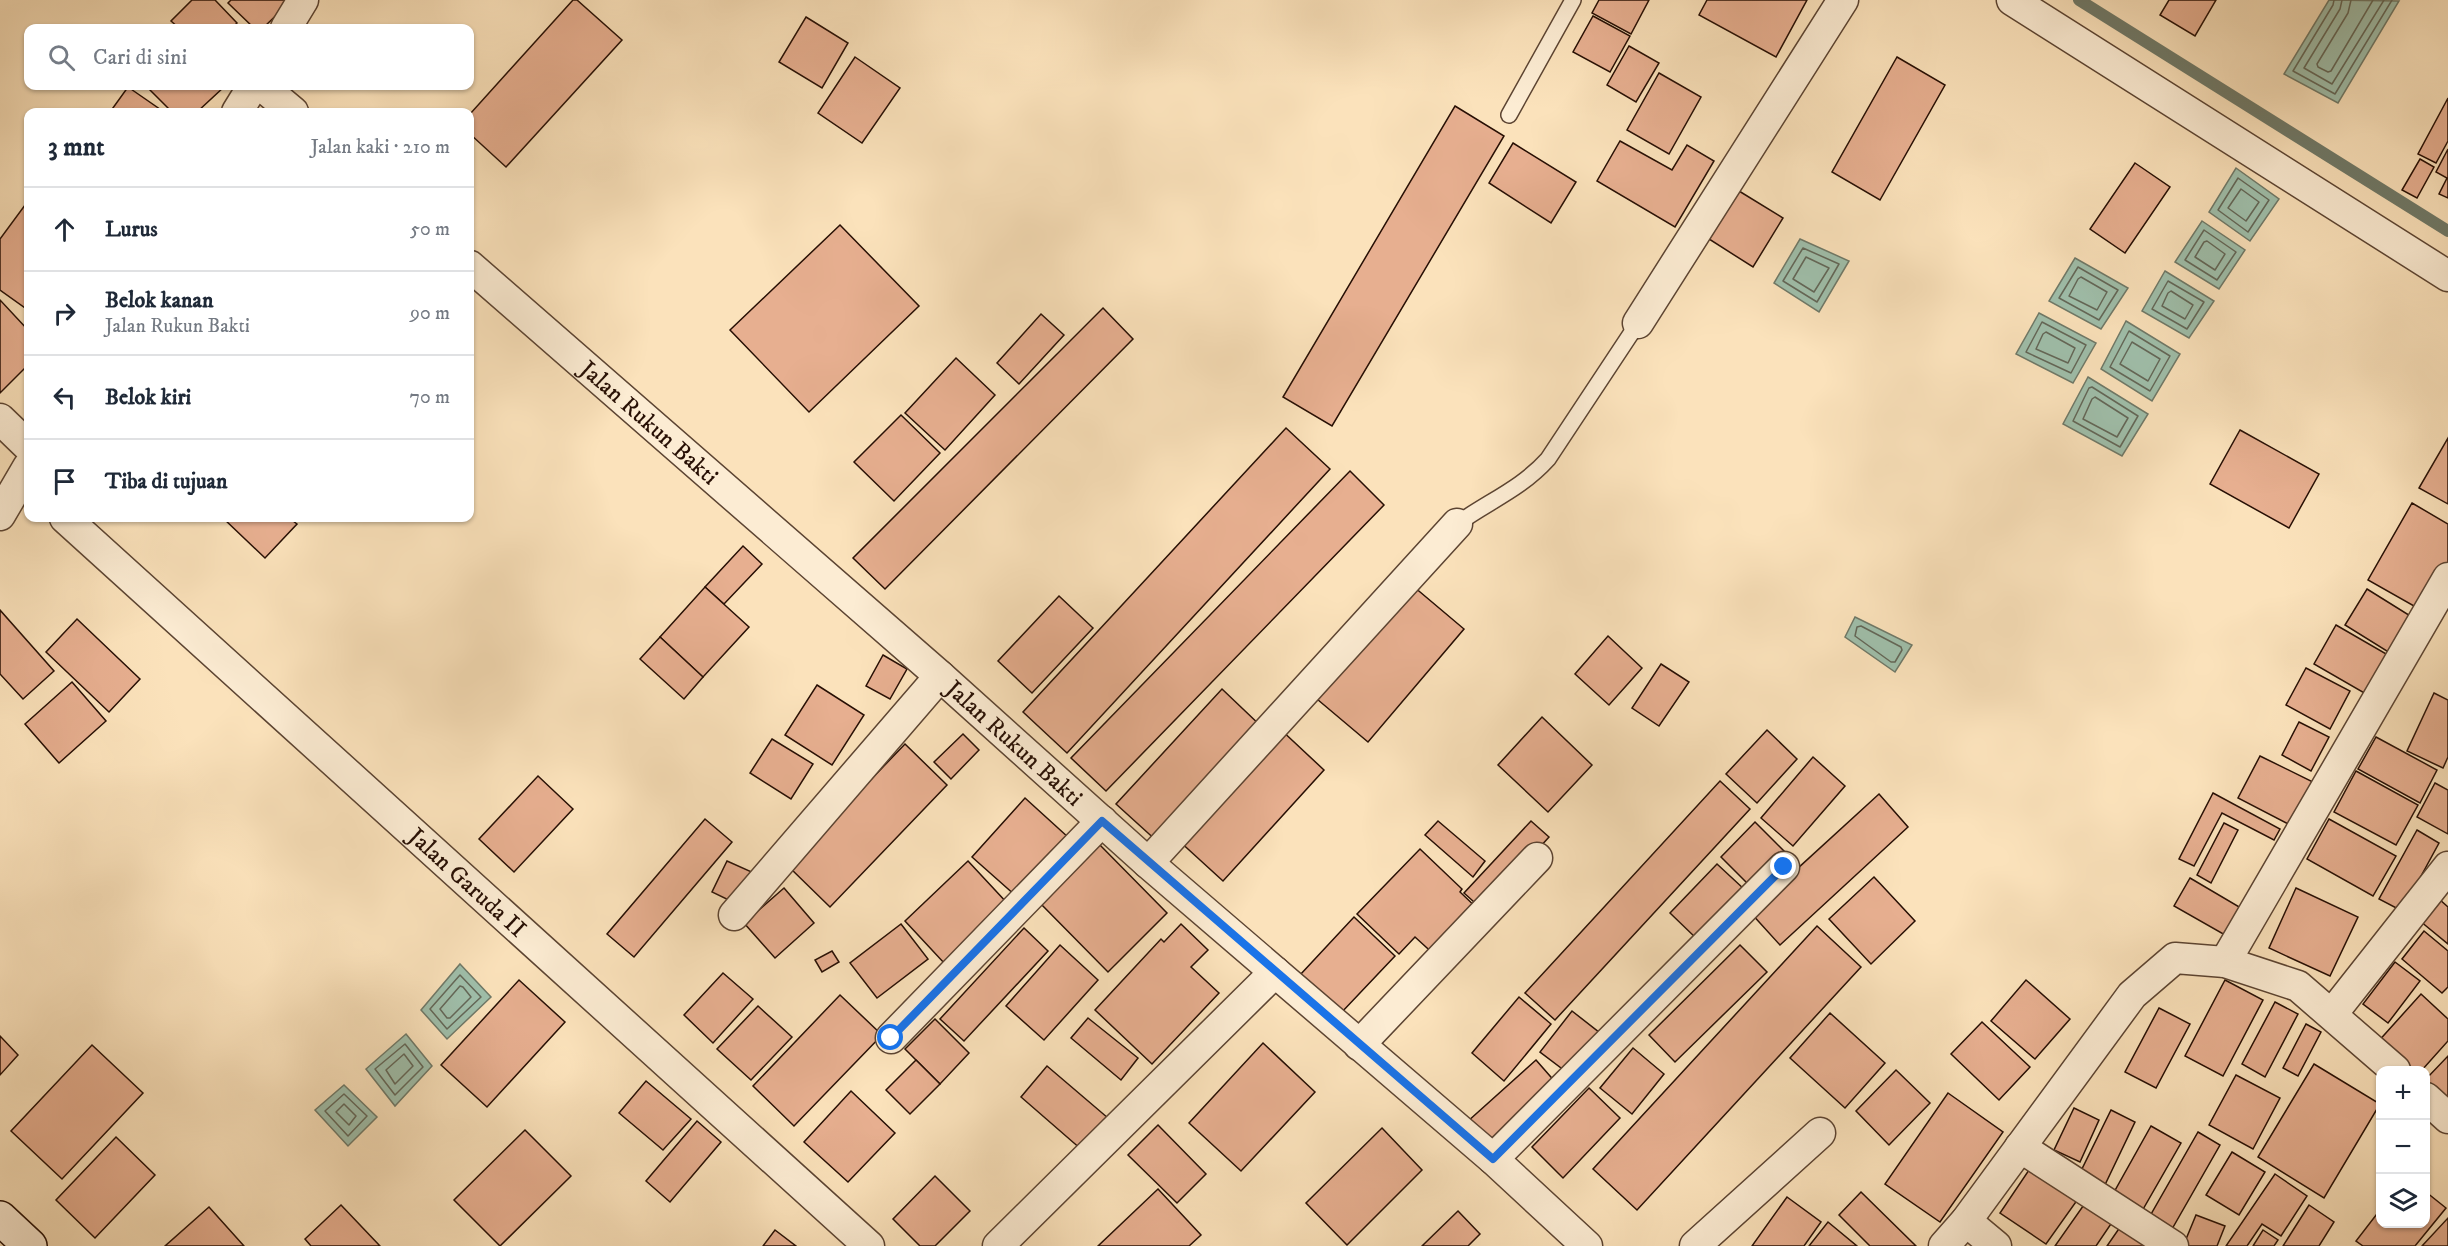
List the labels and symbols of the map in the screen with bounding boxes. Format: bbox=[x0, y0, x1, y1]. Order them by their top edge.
street label: Jalan Rukun Bakti bbox=[572, 353, 724, 492]
street label: Jalan Rukun Bakti bbox=[938, 673, 1089, 813]
street label: Jalan Garuda II bbox=[400, 821, 532, 944]
route end bbox=[1770, 853, 1796, 879]
route start bbox=[877, 1024, 903, 1050]

